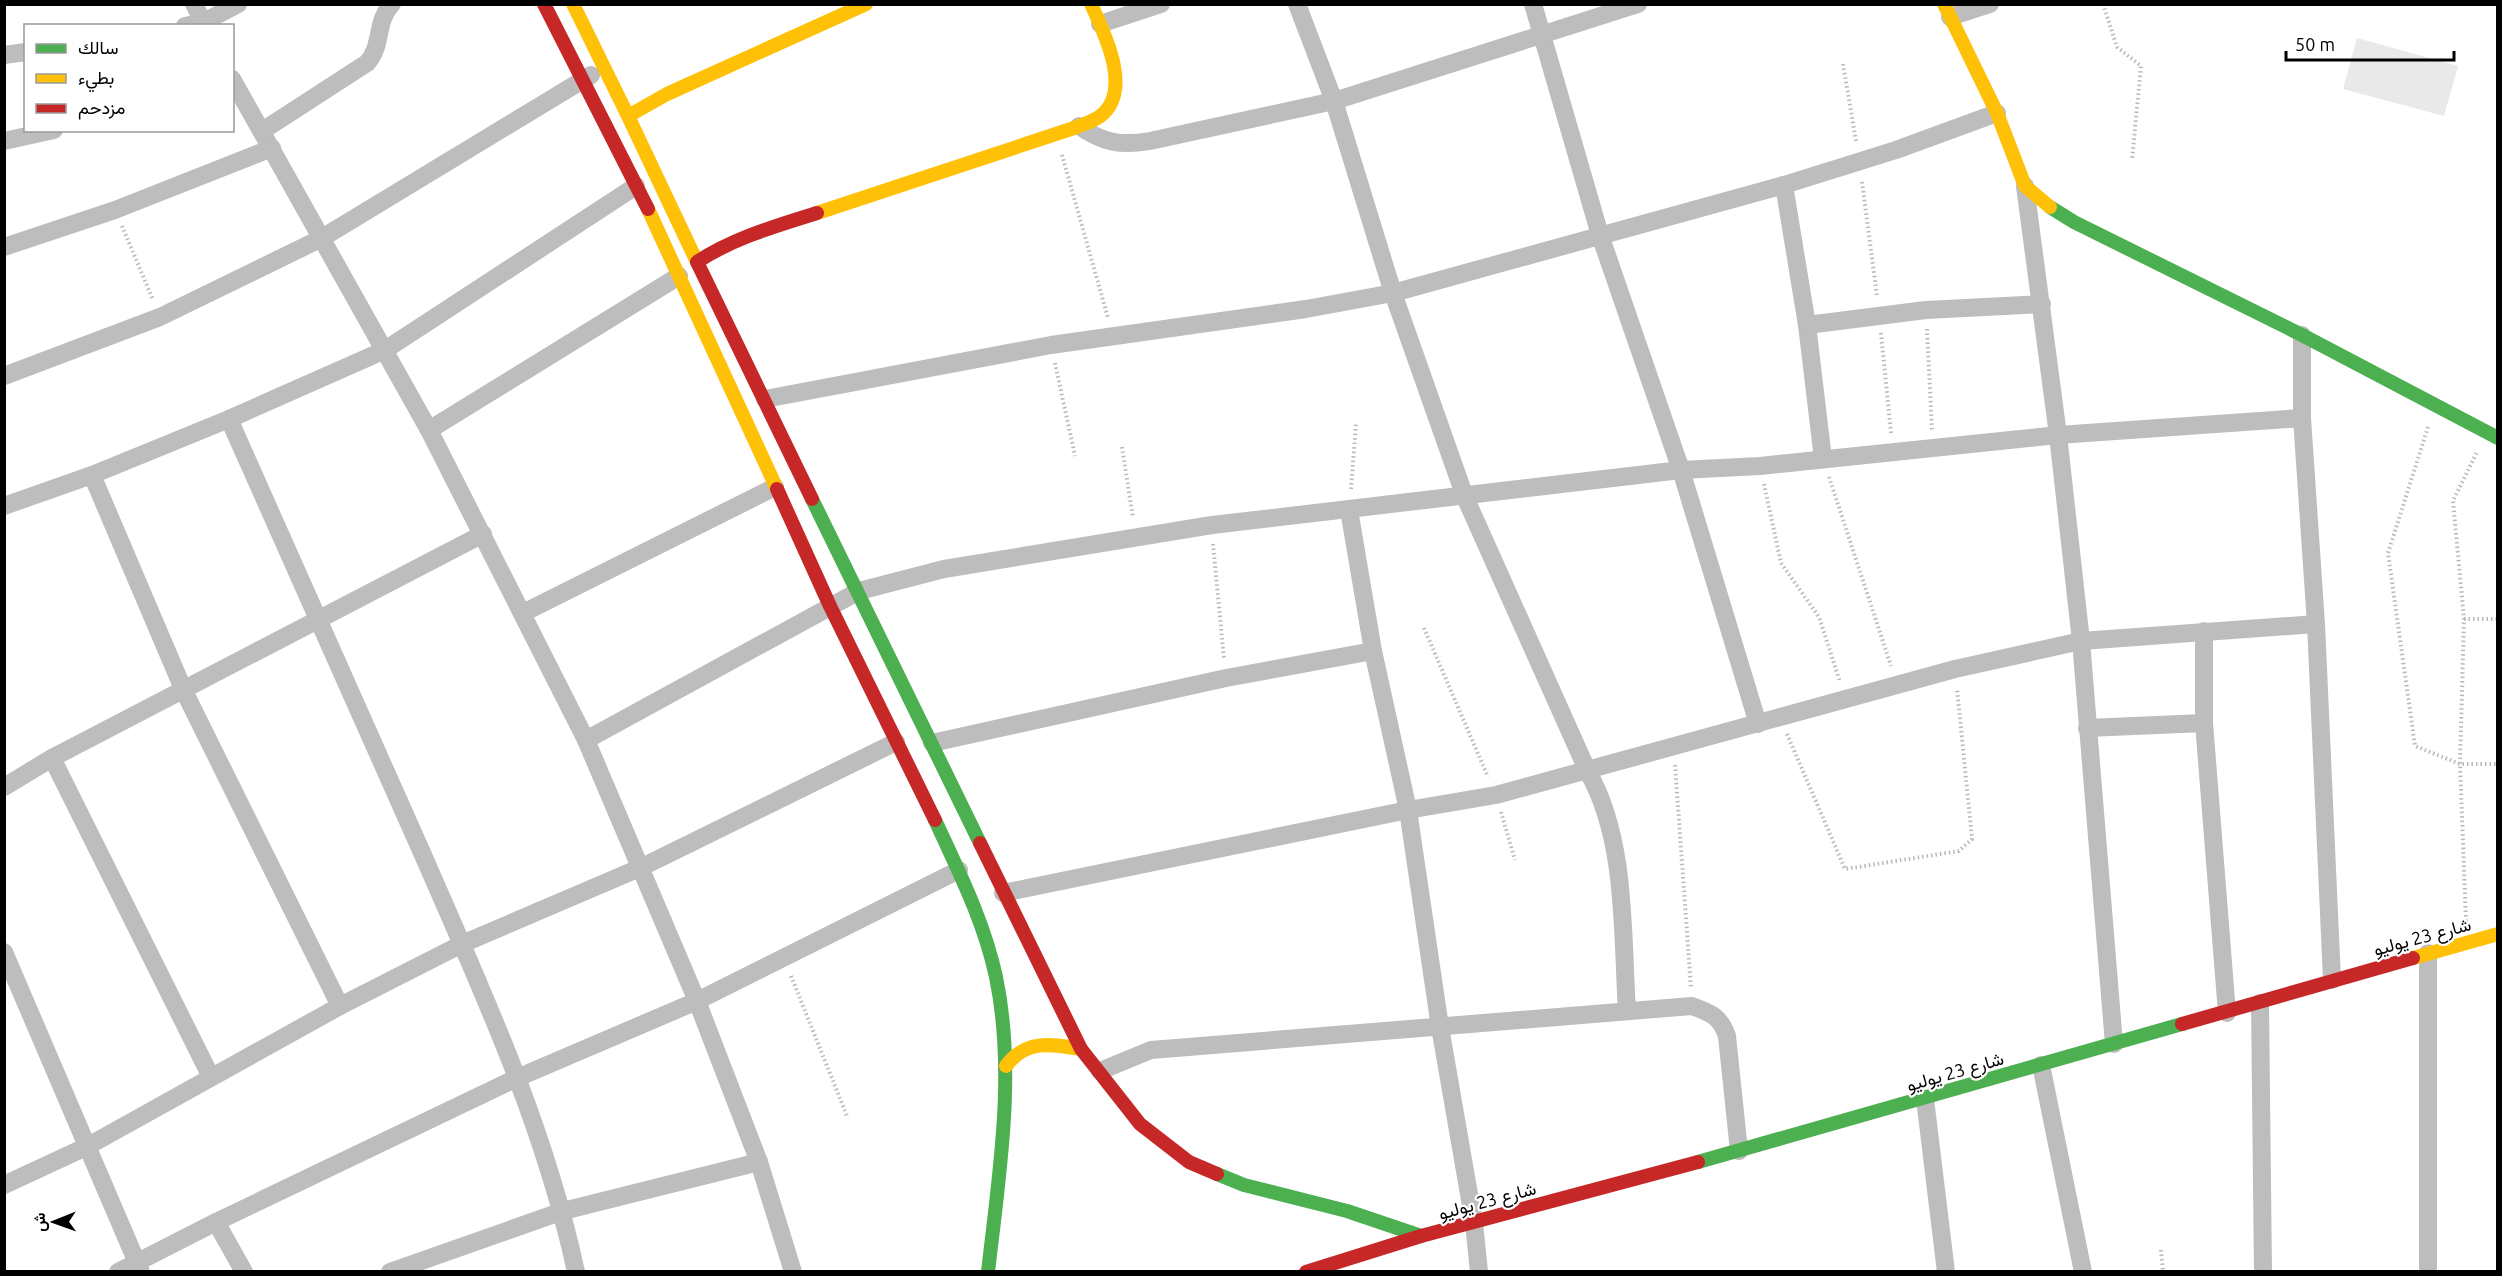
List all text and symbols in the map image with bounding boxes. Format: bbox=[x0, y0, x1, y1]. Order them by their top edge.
legend bbox=[24, 24, 234, 132]
scale bar bbox=[2286, 24, 2454, 62]
text: 50 m bbox=[2295, 34, 2335, 54]
text: سالك bbox=[78, 37, 118, 57]
text: بطيء bbox=[78, 67, 114, 93]
text: مزدحم bbox=[78, 97, 125, 120]
street label: شارع 23 يوليو bbox=[2371, 913, 2474, 962]
street label: شارع 23 يوليو bbox=[1904, 1048, 2007, 1097]
street label: شارع 23 يوليو bbox=[1436, 1177, 1539, 1226]
north arrow bbox=[24, 1192, 84, 1252]
text: ش bbox=[30, 1212, 49, 1232]

